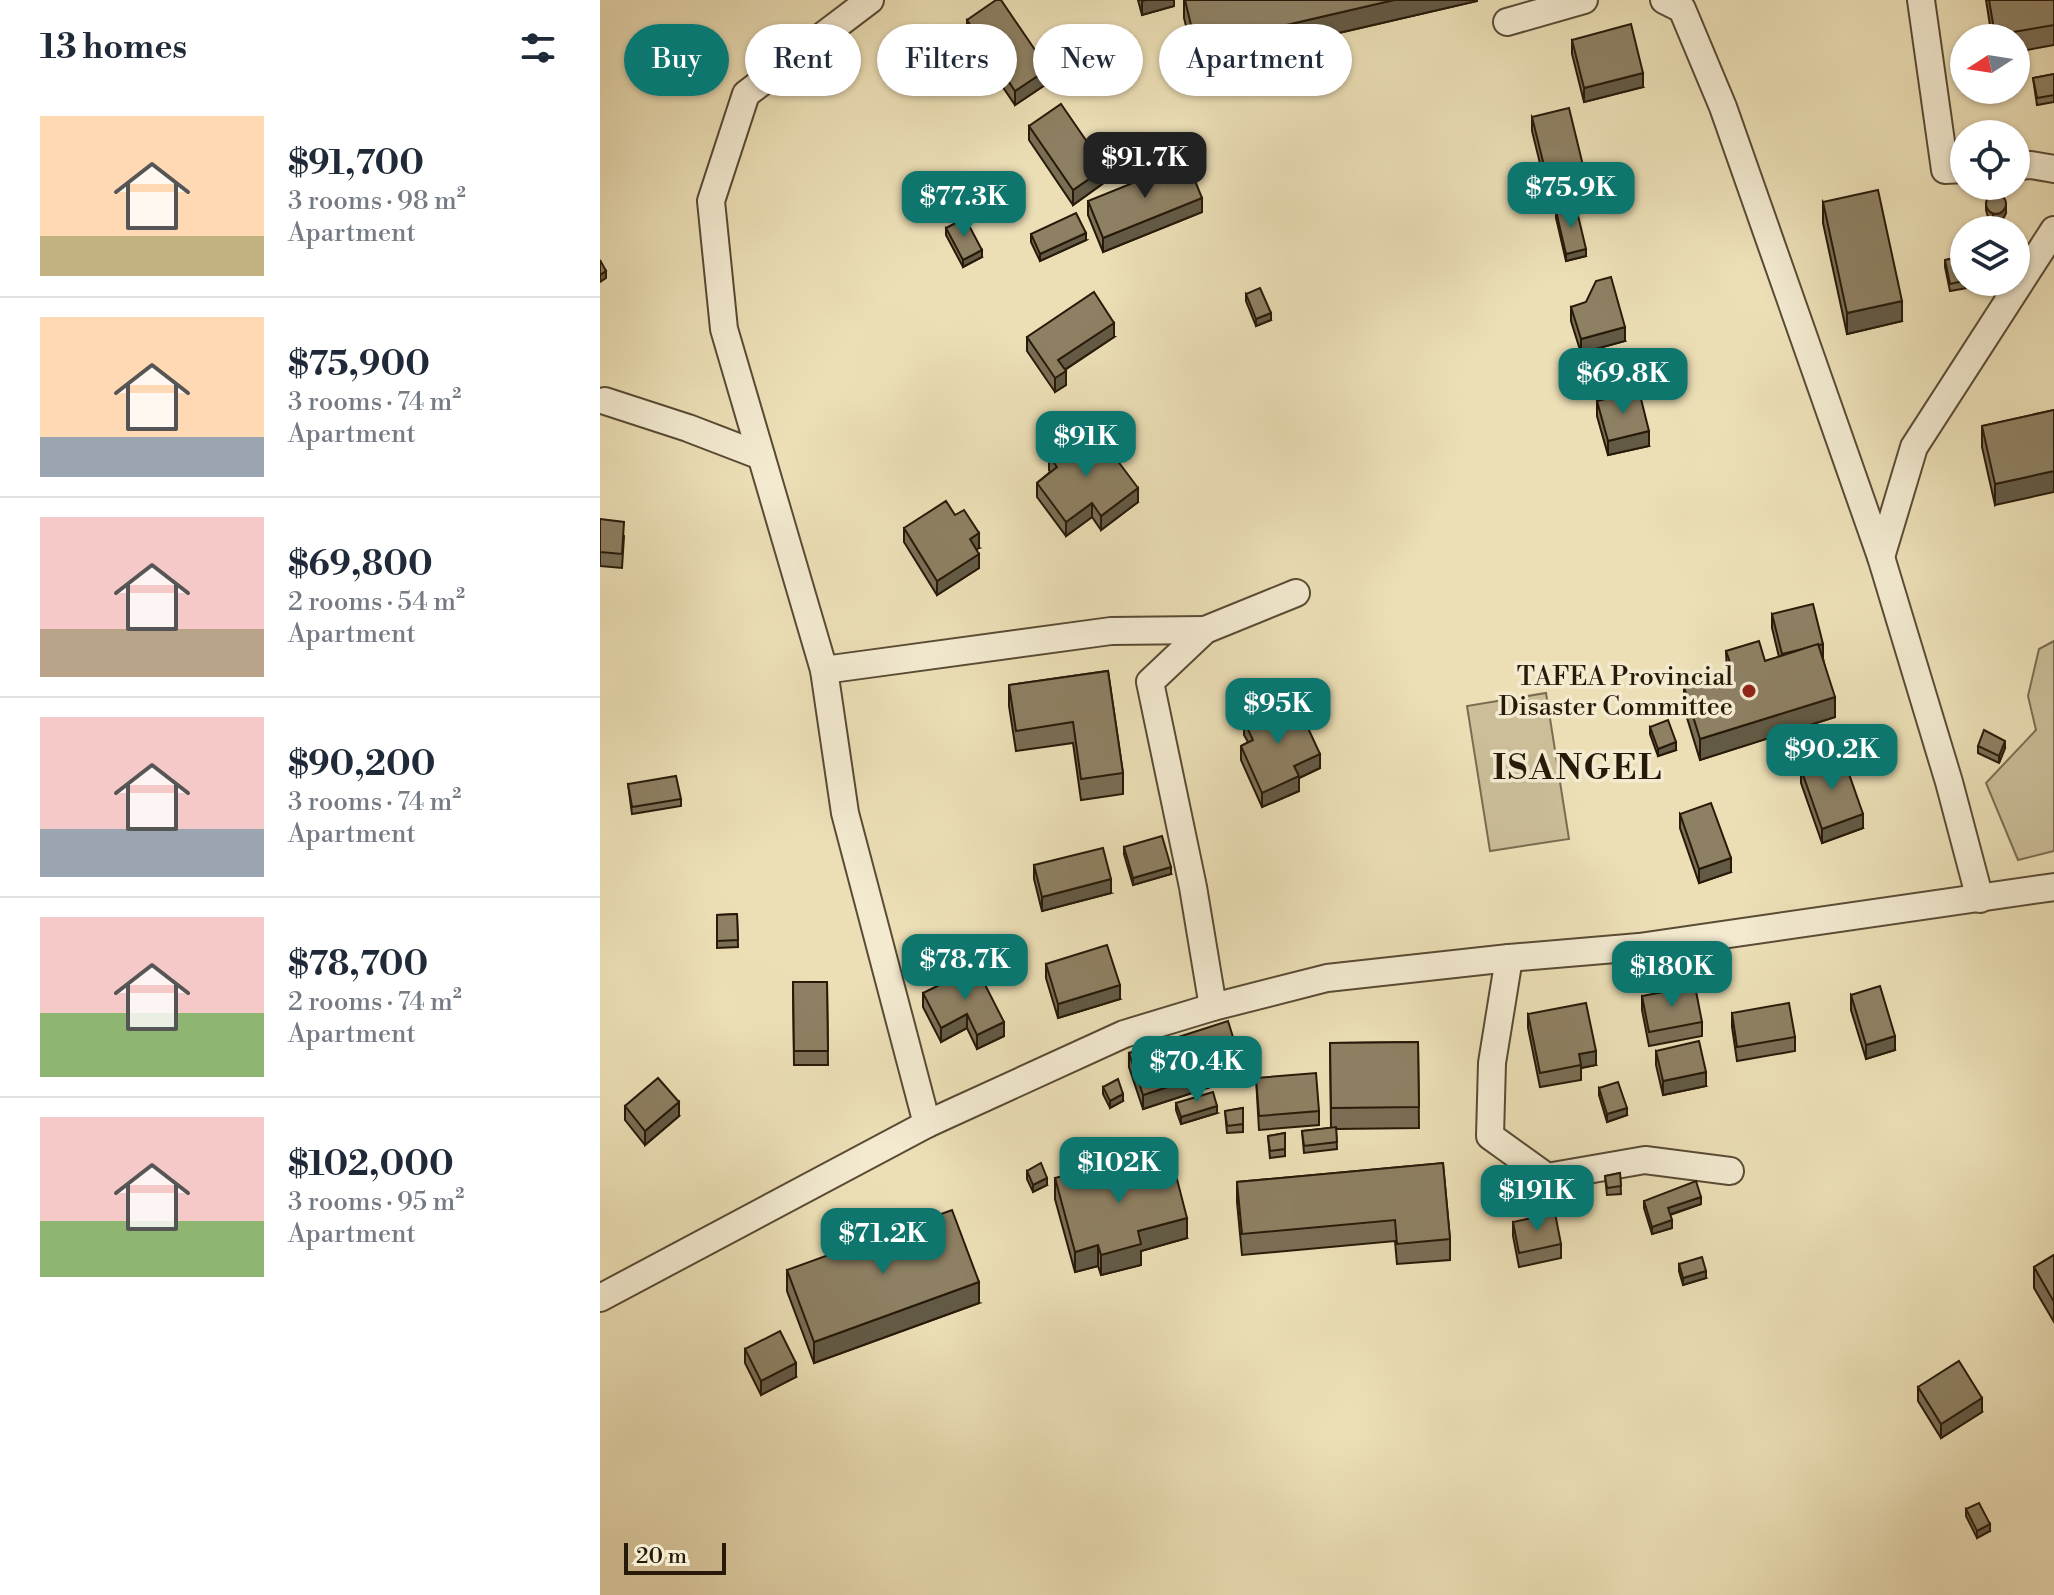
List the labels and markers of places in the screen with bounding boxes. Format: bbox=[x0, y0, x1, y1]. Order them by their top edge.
pin: $91.7K bbox=[1080, 132, 1210, 200]
pin: $75.9K bbox=[1506, 162, 1636, 230]
pin: $77.3K bbox=[899, 171, 1029, 239]
pin: $69.8K bbox=[1558, 348, 1688, 416]
pin: $91K bbox=[1039, 411, 1133, 479]
place label: TAFEA Provincial Disaster Committee bbox=[1499, 661, 1733, 723]
pin: $95K bbox=[1231, 678, 1325, 746]
marker: TAFEA Provincial Disaster Committee bbox=[1740, 682, 1758, 700]
pin: $90.2K bbox=[1767, 724, 1897, 792]
pin: $78.7K bbox=[900, 934, 1030, 1002]
pin: $180K bbox=[1616, 941, 1728, 1009]
pin: $70.4K bbox=[1132, 1036, 1262, 1104]
pin: $102K bbox=[1063, 1137, 1175, 1205]
pin: $191K bbox=[1481, 1165, 1593, 1233]
pin: $71.2K bbox=[818, 1208, 948, 1276]

